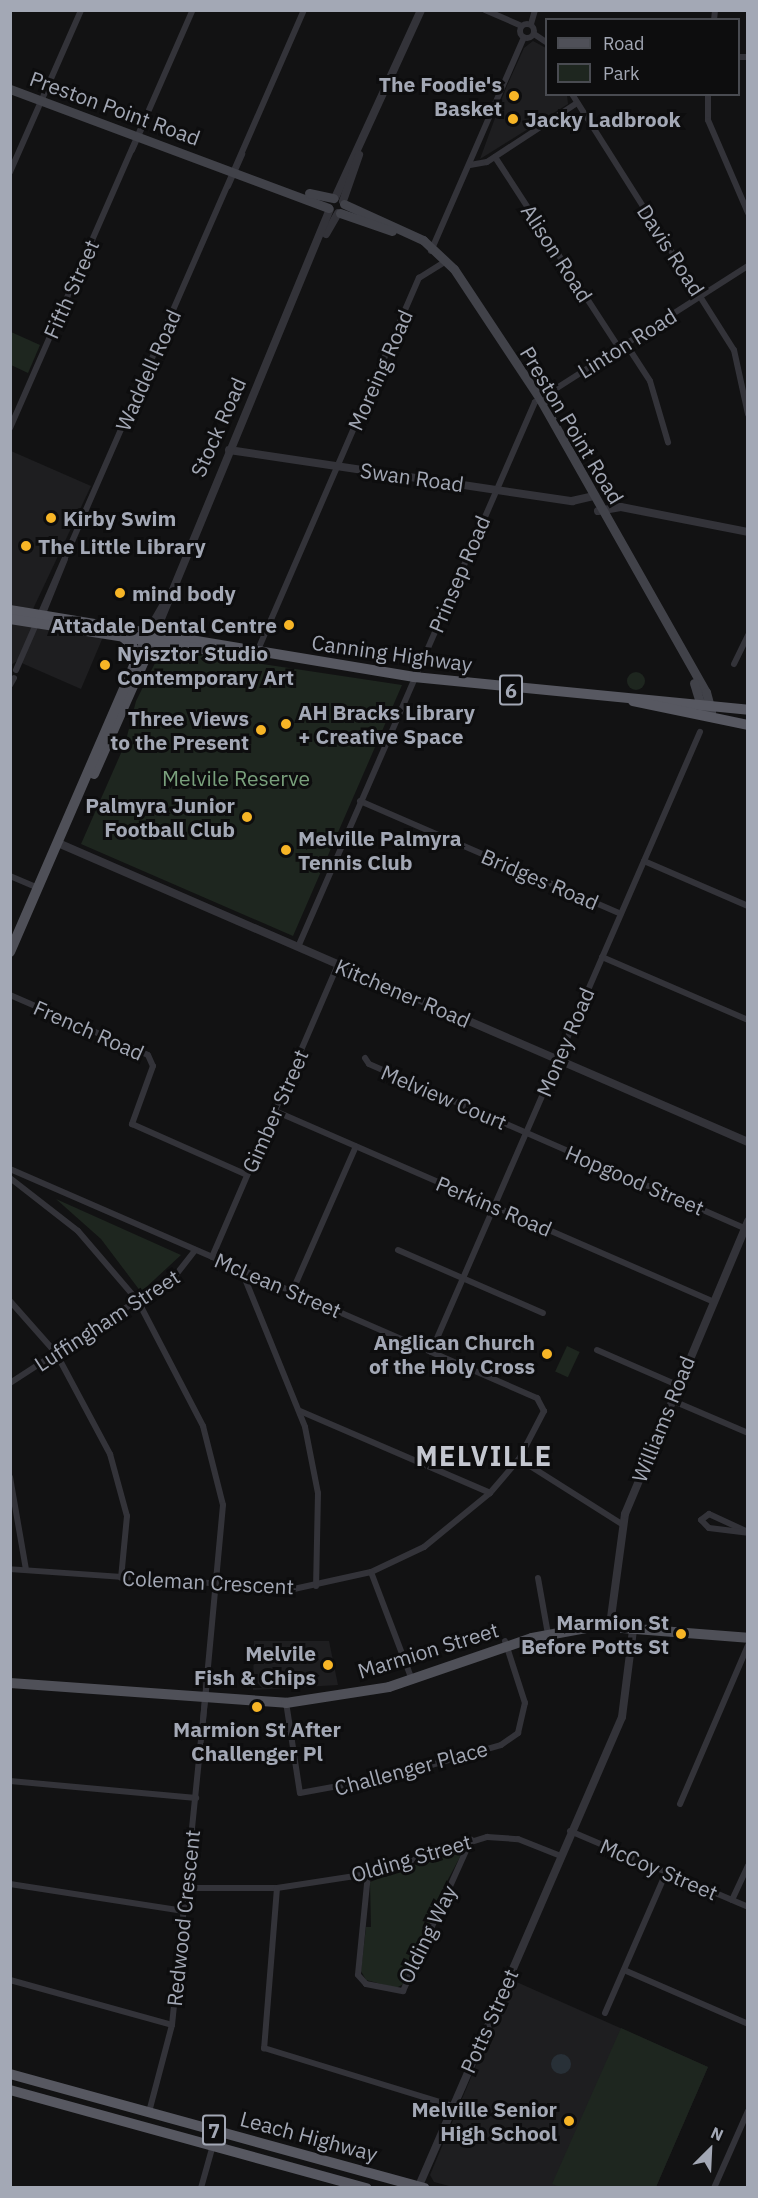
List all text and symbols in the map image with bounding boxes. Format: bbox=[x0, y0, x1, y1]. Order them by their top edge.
legend bbox=[545, 18, 740, 96]
text: Road bbox=[603, 32, 644, 55]
text: Park bbox=[603, 62, 639, 85]
street label: Preston Point Road bbox=[26, 65, 204, 151]
place label: The Foodie's Basket bbox=[379, 71, 502, 121]
marker: The Foodie's Basket bbox=[507, 89, 521, 103]
place label: Jacky Ladbrook bbox=[525, 106, 681, 132]
marker: Jacky Ladbrook bbox=[506, 112, 520, 126]
street label: Alison Road bbox=[516, 199, 598, 307]
street label: Davis Road bbox=[632, 199, 710, 301]
street label: Fifth Street bbox=[38, 236, 104, 342]
street label: Linton Road bbox=[573, 303, 681, 383]
street label: Waddell Road bbox=[110, 305, 186, 435]
street label: Moreing Road bbox=[342, 306, 418, 434]
street label: Preston Point Road bbox=[515, 342, 629, 508]
street label: Stock Road bbox=[185, 373, 251, 481]
street label: Swan Road bbox=[358, 457, 466, 497]
place label: Kirby Swim bbox=[63, 505, 176, 531]
marker: Kirby Swim bbox=[44, 511, 58, 525]
street label: Prinsep Road bbox=[423, 512, 495, 636]
place label: The Little Library bbox=[38, 533, 206, 559]
marker: The Little Library bbox=[19, 539, 33, 553]
place label: mind body bbox=[132, 580, 236, 606]
marker: mind body bbox=[113, 586, 127, 600]
place label: Attadale Dental Centre bbox=[51, 612, 277, 638]
marker: Attadale Dental Centre bbox=[282, 618, 296, 632]
street label: Canning Highway bbox=[310, 629, 474, 677]
place label: Nyisztor Studio Contemporary Art bbox=[117, 640, 294, 690]
marker: Nyisztor Studio Contemporary Art bbox=[98, 658, 112, 672]
road number: 6 bbox=[499, 673, 523, 707]
place label: AH Bracks Library + Creative Space bbox=[298, 699, 475, 749]
place label: Three Views to the Present bbox=[110, 705, 249, 755]
marker: AH Bracks Library + Creative Space bbox=[279, 717, 293, 731]
marker: Three Views to the Present bbox=[254, 723, 268, 737]
park label: Melvile Reserve bbox=[162, 765, 310, 791]
place label: Palmyra Junior Football Club bbox=[85, 792, 235, 842]
marker: Palmyra Junior Football Club bbox=[240, 810, 254, 824]
place label: Melville Palmyra Tennis Club bbox=[298, 825, 462, 875]
marker: Melville Palmyra Tennis Club bbox=[279, 843, 293, 857]
street label: Bridges Road bbox=[478, 843, 602, 915]
street label: Kitchener Road bbox=[332, 953, 474, 1033]
street label: Money Road bbox=[531, 984, 599, 1100]
street label: French Road bbox=[30, 994, 148, 1066]
street label: Gimber Street bbox=[237, 1046, 313, 1176]
street label: Melview Court bbox=[377, 1059, 511, 1135]
street label: Hopgood Street bbox=[562, 1139, 708, 1221]
street label: Perkins Road bbox=[432, 1170, 556, 1242]
street label: McLean Street bbox=[211, 1247, 345, 1323]
street label: Luffingham Street bbox=[30, 1264, 184, 1376]
place label: Anglican Church of the Holy Cross bbox=[369, 1329, 535, 1379]
marker: Anglican Church of the Holy Cross bbox=[540, 1347, 554, 1361]
street label: Williams Road bbox=[626, 1352, 700, 1486]
district label: MELVILLE bbox=[415, 1440, 553, 1472]
street label: Coleman Crescent bbox=[121, 1565, 295, 1599]
place label: Marmion St Before Potts St bbox=[521, 1609, 669, 1659]
street label: Marmion Street bbox=[355, 1617, 501, 1683]
marker: Marmion St Before Potts St bbox=[674, 1627, 688, 1641]
place label: Melvile Fish & Chips bbox=[194, 1640, 316, 1690]
marker: Melvile Fish & Chips bbox=[321, 1658, 335, 1672]
marker: Marmion St After Challenger Pl bbox=[250, 1700, 264, 1714]
place label: Marmion St After Challenger Pl bbox=[173, 1716, 341, 1766]
street label: Challenger Place bbox=[332, 1735, 490, 1801]
street label: Redwood Crescent bbox=[161, 1829, 205, 2007]
street label: Olding Street bbox=[348, 1829, 474, 1887]
street label: McCoy Street bbox=[596, 1833, 722, 1905]
street label: Olding Way bbox=[392, 1881, 462, 1987]
street label: Potts Street bbox=[455, 1965, 523, 2077]
place label: Melville Senior High School bbox=[411, 2096, 557, 2146]
street label: Leach Highway bbox=[238, 2106, 380, 2166]
road number: 7 bbox=[202, 2113, 226, 2147]
marker: Melville Senior High School bbox=[562, 2114, 576, 2128]
north arrow bbox=[680, 2120, 740, 2180]
text: N bbox=[708, 2122, 727, 2145]

